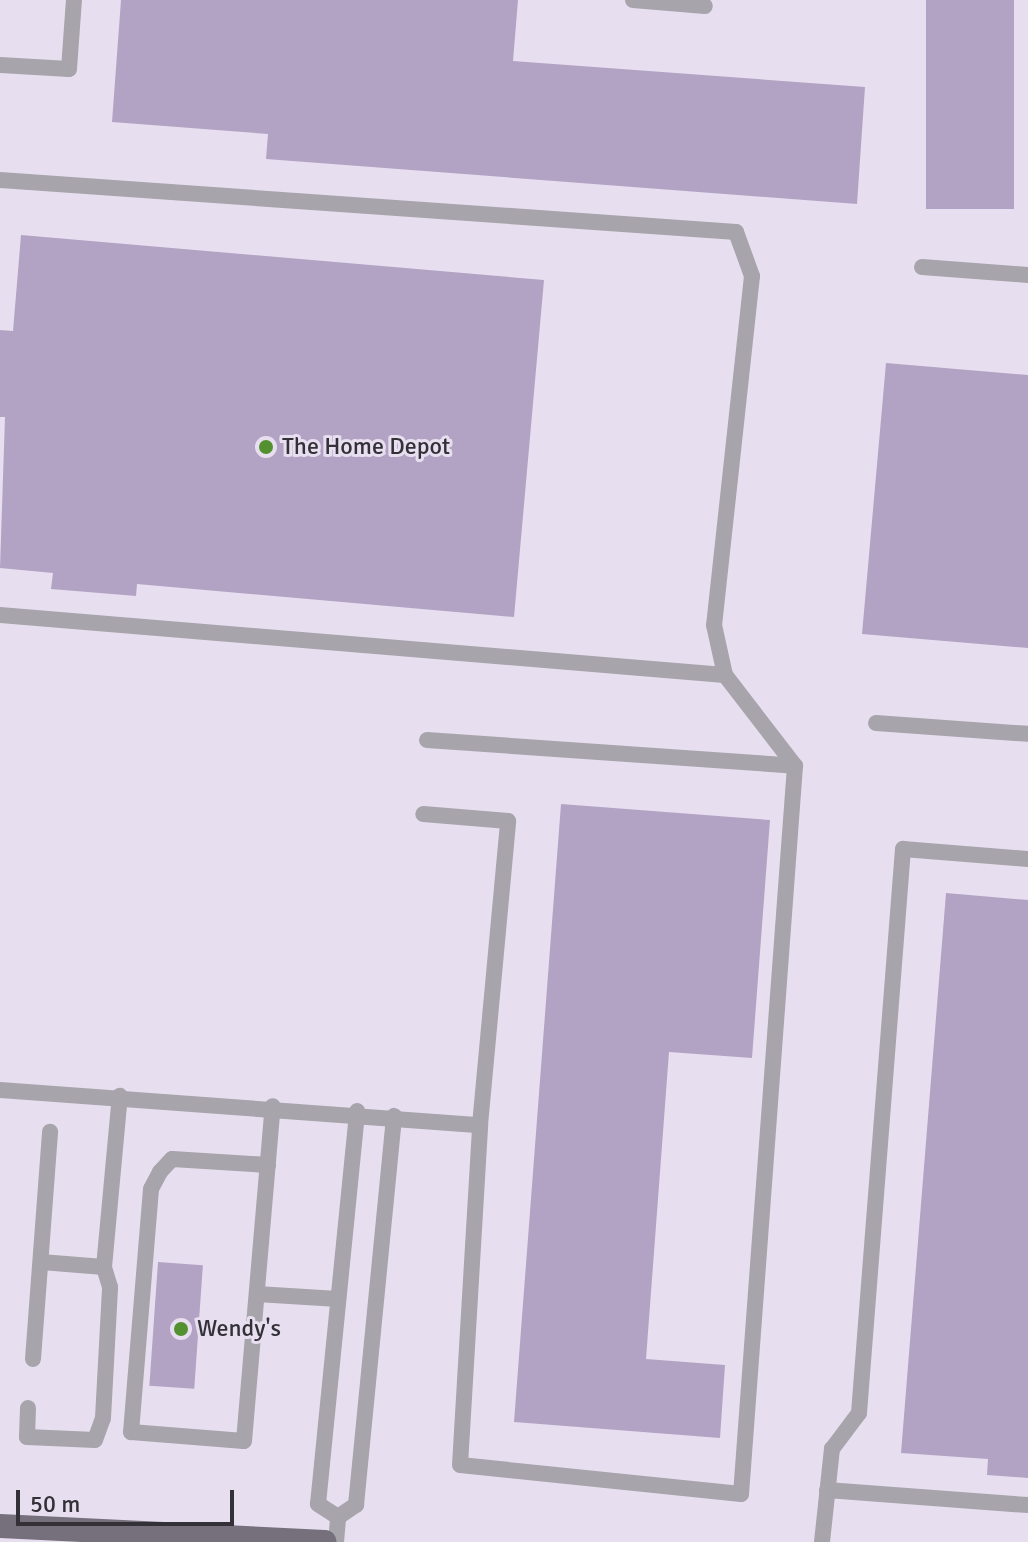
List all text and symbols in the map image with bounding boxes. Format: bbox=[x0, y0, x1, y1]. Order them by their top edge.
place label: The Home Depot bbox=[282, 433, 450, 461]
marker: The Home Depot bbox=[257, 438, 275, 456]
place label: Wendy's bbox=[197, 1315, 281, 1343]
marker: Wendy's bbox=[172, 1320, 190, 1338]
scale bar bbox=[20, 1474, 238, 1524]
text: 50 m bbox=[30, 1489, 80, 1519]

